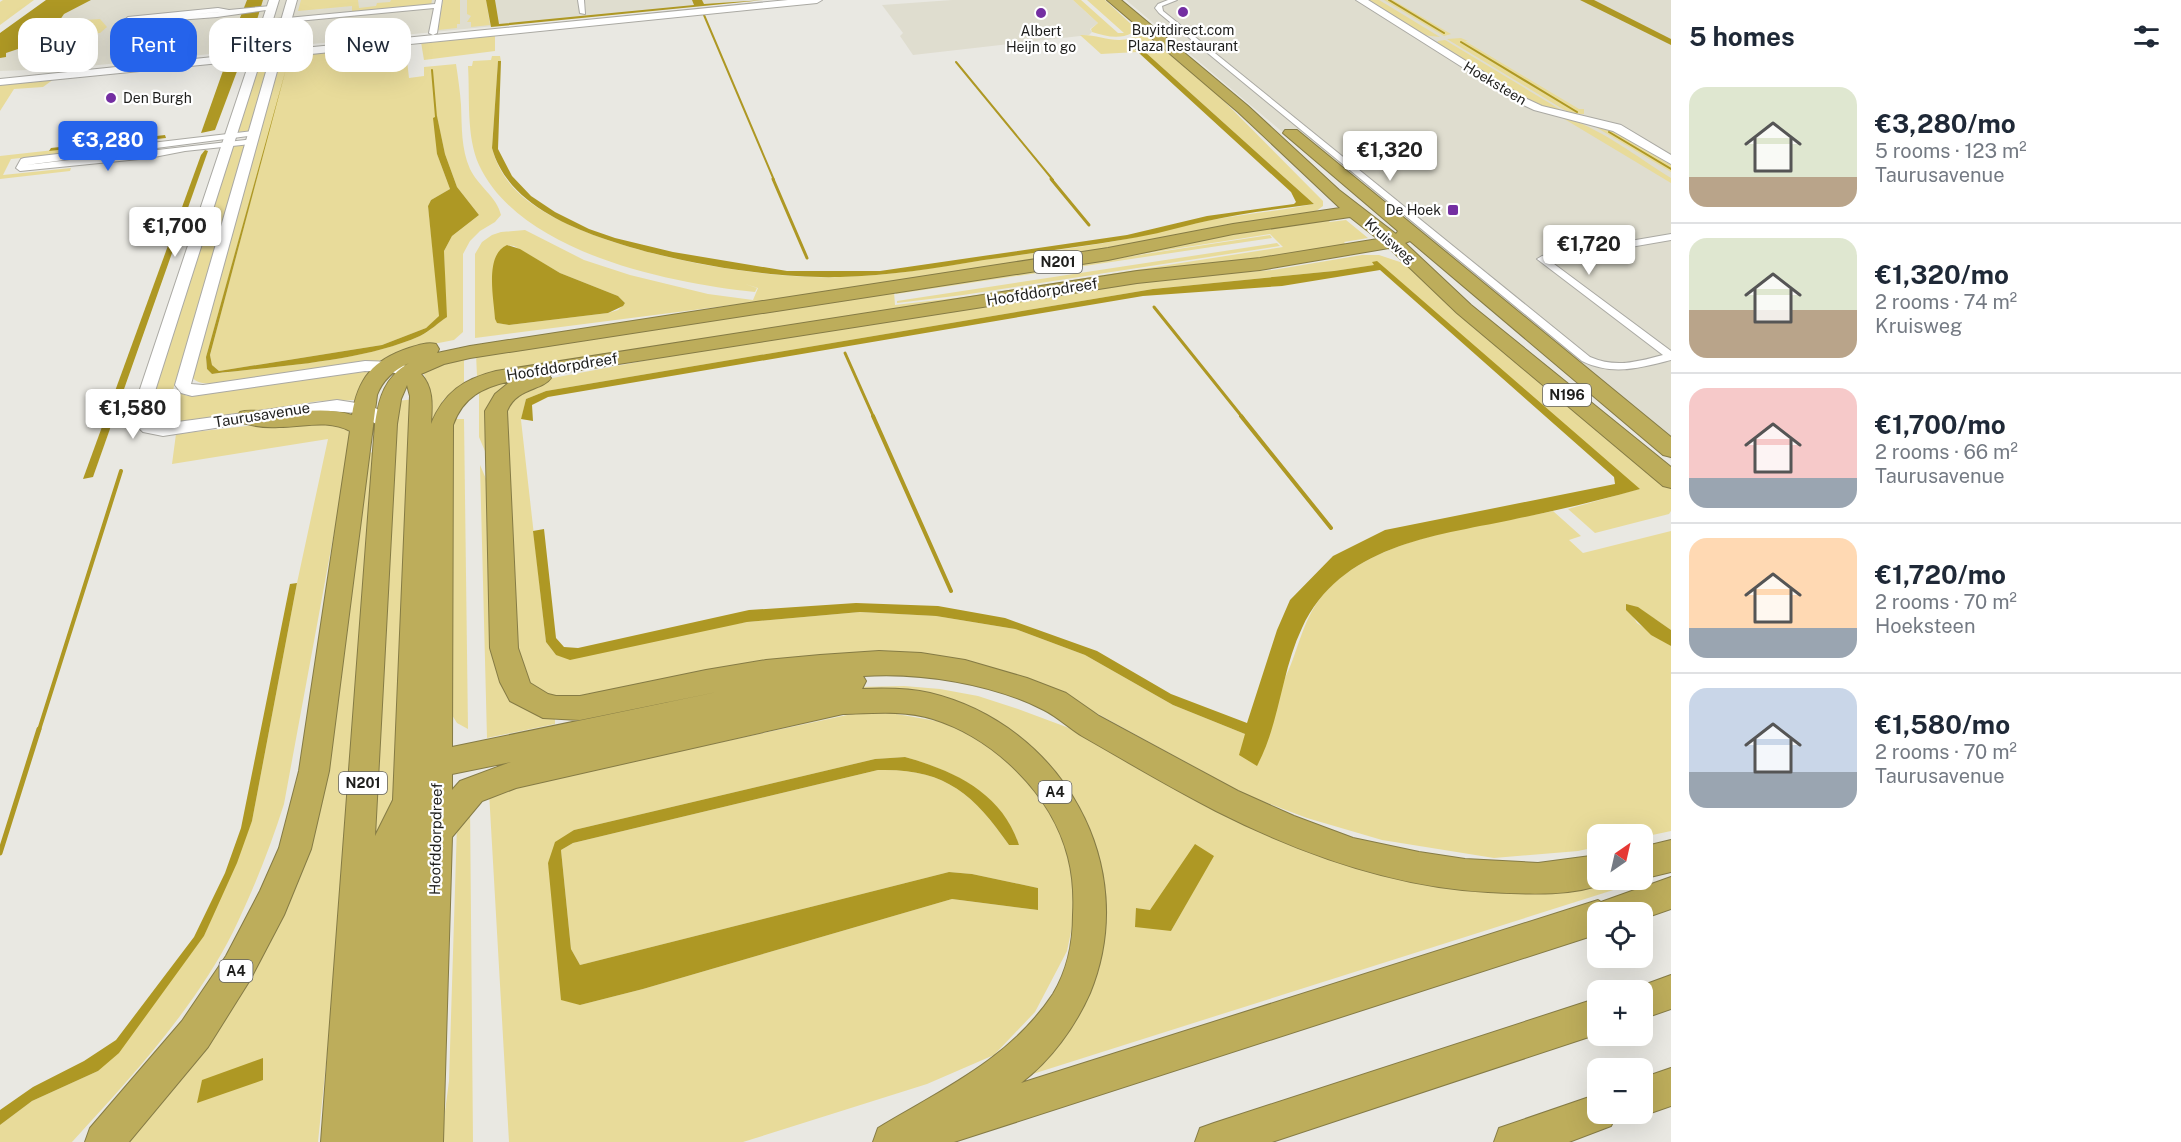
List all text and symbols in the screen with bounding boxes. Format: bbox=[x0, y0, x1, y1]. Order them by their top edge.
marker: Buyitdirect.com Plaza Restaurant bbox=[1176, 5, 1190, 19]
marker: Albert Heijn to go bbox=[1034, 6, 1048, 20]
chip: Buy bbox=[18, 18, 98, 72]
chip: Rent bbox=[110, 18, 197, 72]
chip: Filters bbox=[209, 18, 313, 72]
chip: New bbox=[325, 18, 411, 72]
icon: filters bbox=[2130, 20, 2163, 53]
text: 5 homes bbox=[1689, 21, 1795, 52]
place label: Buyitdirect.com Plaza Restaurant bbox=[1128, 22, 1238, 54]
place label: Albert Heijn to go bbox=[1006, 23, 1076, 55]
street label: Hoeksteen bbox=[1461, 58, 1529, 108]
place label: Den Burgh bbox=[123, 90, 192, 106]
marker: Den Burgh bbox=[104, 91, 118, 105]
text: €3,280/mo bbox=[1875, 108, 2016, 139]
icon: home bbox=[1737, 111, 1809, 183]
pin: €3,280 bbox=[59, 121, 157, 172]
text: €3,280 bbox=[72, 128, 144, 152]
pin: €1,320 bbox=[1341, 131, 1439, 182]
text: €1,320 bbox=[1357, 138, 1423, 162]
text: 5 rooms · 123 m² bbox=[1875, 139, 2027, 163]
text: Taurusavenue bbox=[1875, 163, 2005, 187]
place label: De Hoek bbox=[1386, 202, 1441, 218]
marker: De Hoek bbox=[1446, 203, 1460, 217]
pin: €1,700 bbox=[126, 207, 224, 258]
text: €1,700 bbox=[143, 214, 207, 238]
street label: Kruisweg bbox=[1362, 215, 1419, 267]
pin: €1,720 bbox=[1540, 225, 1638, 276]
text: €1,720 bbox=[1557, 232, 1621, 256]
road number: N201 bbox=[1034, 251, 1082, 273]
text: €1,320/mo bbox=[1875, 259, 2009, 290]
icon: home bbox=[1737, 262, 1809, 334]
street label: Hoofddorpdreef bbox=[985, 274, 1099, 309]
text: 2 rooms · 74 m² bbox=[1875, 290, 2017, 314]
text: Kruisweg bbox=[1875, 314, 1962, 338]
street label: Hoofddorpdreef bbox=[505, 349, 619, 384]
road number: N196 bbox=[1543, 384, 1591, 406]
pin: €1,580 bbox=[84, 389, 182, 440]
text: €1,580 bbox=[100, 396, 166, 420]
street label: Taurusavenue bbox=[213, 399, 311, 430]
text: €1,700/mo bbox=[1875, 409, 2006, 440]
icon: home bbox=[1737, 412, 1809, 484]
text: 2 rooms · 66 m² bbox=[1875, 440, 2018, 464]
text: Taurusavenue bbox=[1875, 464, 2005, 488]
text: €1,720/mo bbox=[1875, 559, 2006, 590]
icon: home bbox=[1737, 562, 1809, 634]
text: 2 rooms · 70 m² bbox=[1875, 590, 2017, 614]
text: Hoeksteen bbox=[1875, 614, 1975, 638]
text: €1,580/mo bbox=[1875, 709, 2010, 740]
icon: home bbox=[1737, 712, 1809, 784]
text: 2 rooms · 70 m² bbox=[1875, 740, 2017, 764]
text: Taurusavenue bbox=[1875, 764, 2005, 788]
road number: N201 bbox=[339, 772, 387, 794]
road number: A4 bbox=[1038, 781, 1072, 803]
street label: Hoofddorpdreef bbox=[426, 783, 445, 895]
north arrow bbox=[1587, 824, 1653, 890]
map controls bbox=[1587, 824, 1653, 1124]
button: locate bbox=[1587, 902, 1653, 968]
road number: A4 bbox=[220, 960, 252, 982]
button: + bbox=[1587, 980, 1653, 1046]
button: − bbox=[1587, 1058, 1653, 1124]

